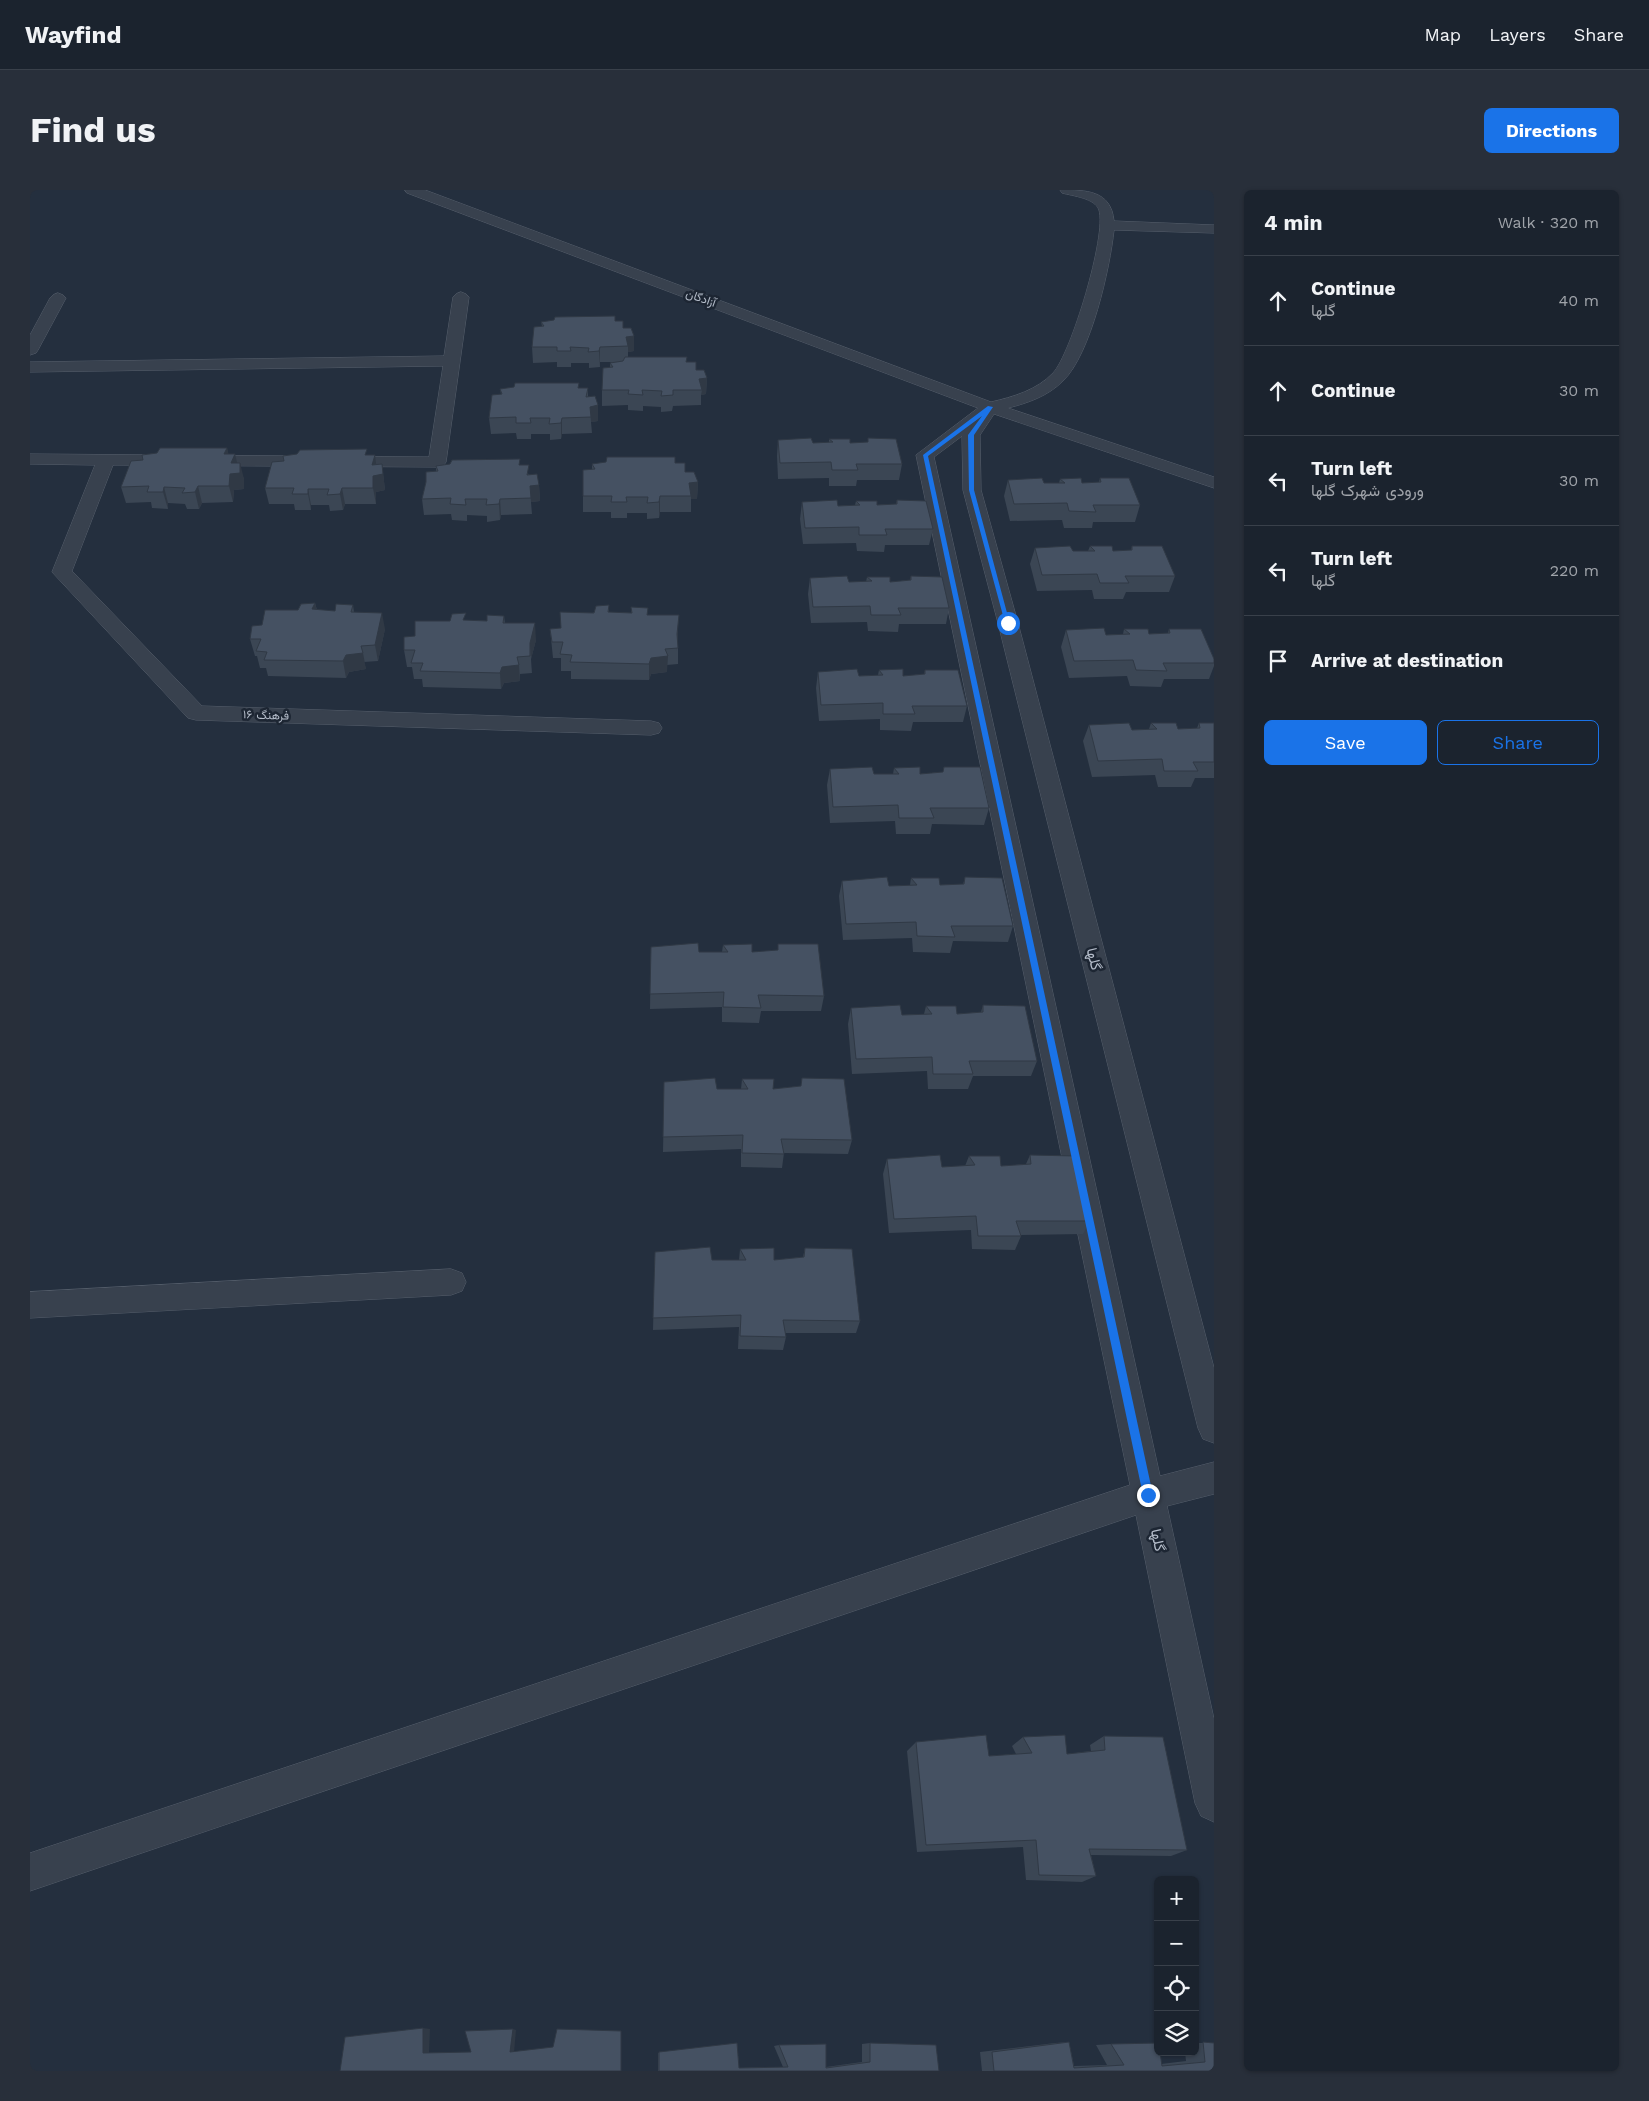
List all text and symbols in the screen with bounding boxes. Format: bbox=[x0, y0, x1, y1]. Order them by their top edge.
text: Wayfind bbox=[25, 21, 121, 49]
text: Map bbox=[1424, 24, 1461, 45]
text: Layers bbox=[1489, 24, 1546, 45]
text: Share bbox=[1574, 24, 1624, 45]
button: Directions bbox=[1484, 108, 1619, 153]
text: Find us bbox=[30, 109, 156, 151]
text: 4 min bbox=[1264, 210, 1322, 235]
text: Walk · 320 m bbox=[1498, 213, 1599, 232]
text: Continue bbox=[1311, 277, 1395, 300]
street label: آزادگان bbox=[684, 286, 719, 311]
icon: ahead bbox=[1264, 287, 1292, 315]
text: 40 m bbox=[1559, 291, 1599, 310]
text: گلها bbox=[1311, 301, 1335, 320]
icon: ahead bbox=[1264, 377, 1292, 405]
text: Continue bbox=[1311, 379, 1395, 402]
text: 30 m bbox=[1559, 381, 1599, 400]
text: Turn left bbox=[1311, 457, 1392, 480]
icon: left bbox=[1264, 467, 1292, 495]
text: 30 m bbox=[1559, 471, 1599, 490]
text: ورودی شهرک گلها bbox=[1311, 481, 1424, 500]
text: Turn left bbox=[1311, 547, 1392, 570]
icon: left bbox=[1264, 557, 1292, 585]
text: 220 m bbox=[1550, 561, 1599, 580]
text: گلها bbox=[1311, 571, 1335, 590]
route start bbox=[997, 612, 1020, 635]
icon: arrive bbox=[1264, 647, 1292, 675]
text: Arrive at destination bbox=[1311, 649, 1503, 672]
street label: فرهنگ ۱۶ bbox=[243, 707, 289, 724]
button: Save bbox=[1264, 720, 1427, 765]
button: Share bbox=[1437, 720, 1599, 765]
street label: گلها bbox=[1083, 946, 1106, 973]
route end bbox=[1137, 1484, 1160, 1507]
street label: گلها bbox=[1147, 1527, 1169, 1553]
map controls bbox=[1154, 1876, 1199, 2056]
button: + bbox=[1154, 1876, 1199, 1921]
button: − bbox=[1154, 1921, 1199, 1966]
button: locate bbox=[1154, 1966, 1199, 2011]
button: layers bbox=[1154, 2011, 1199, 2056]

